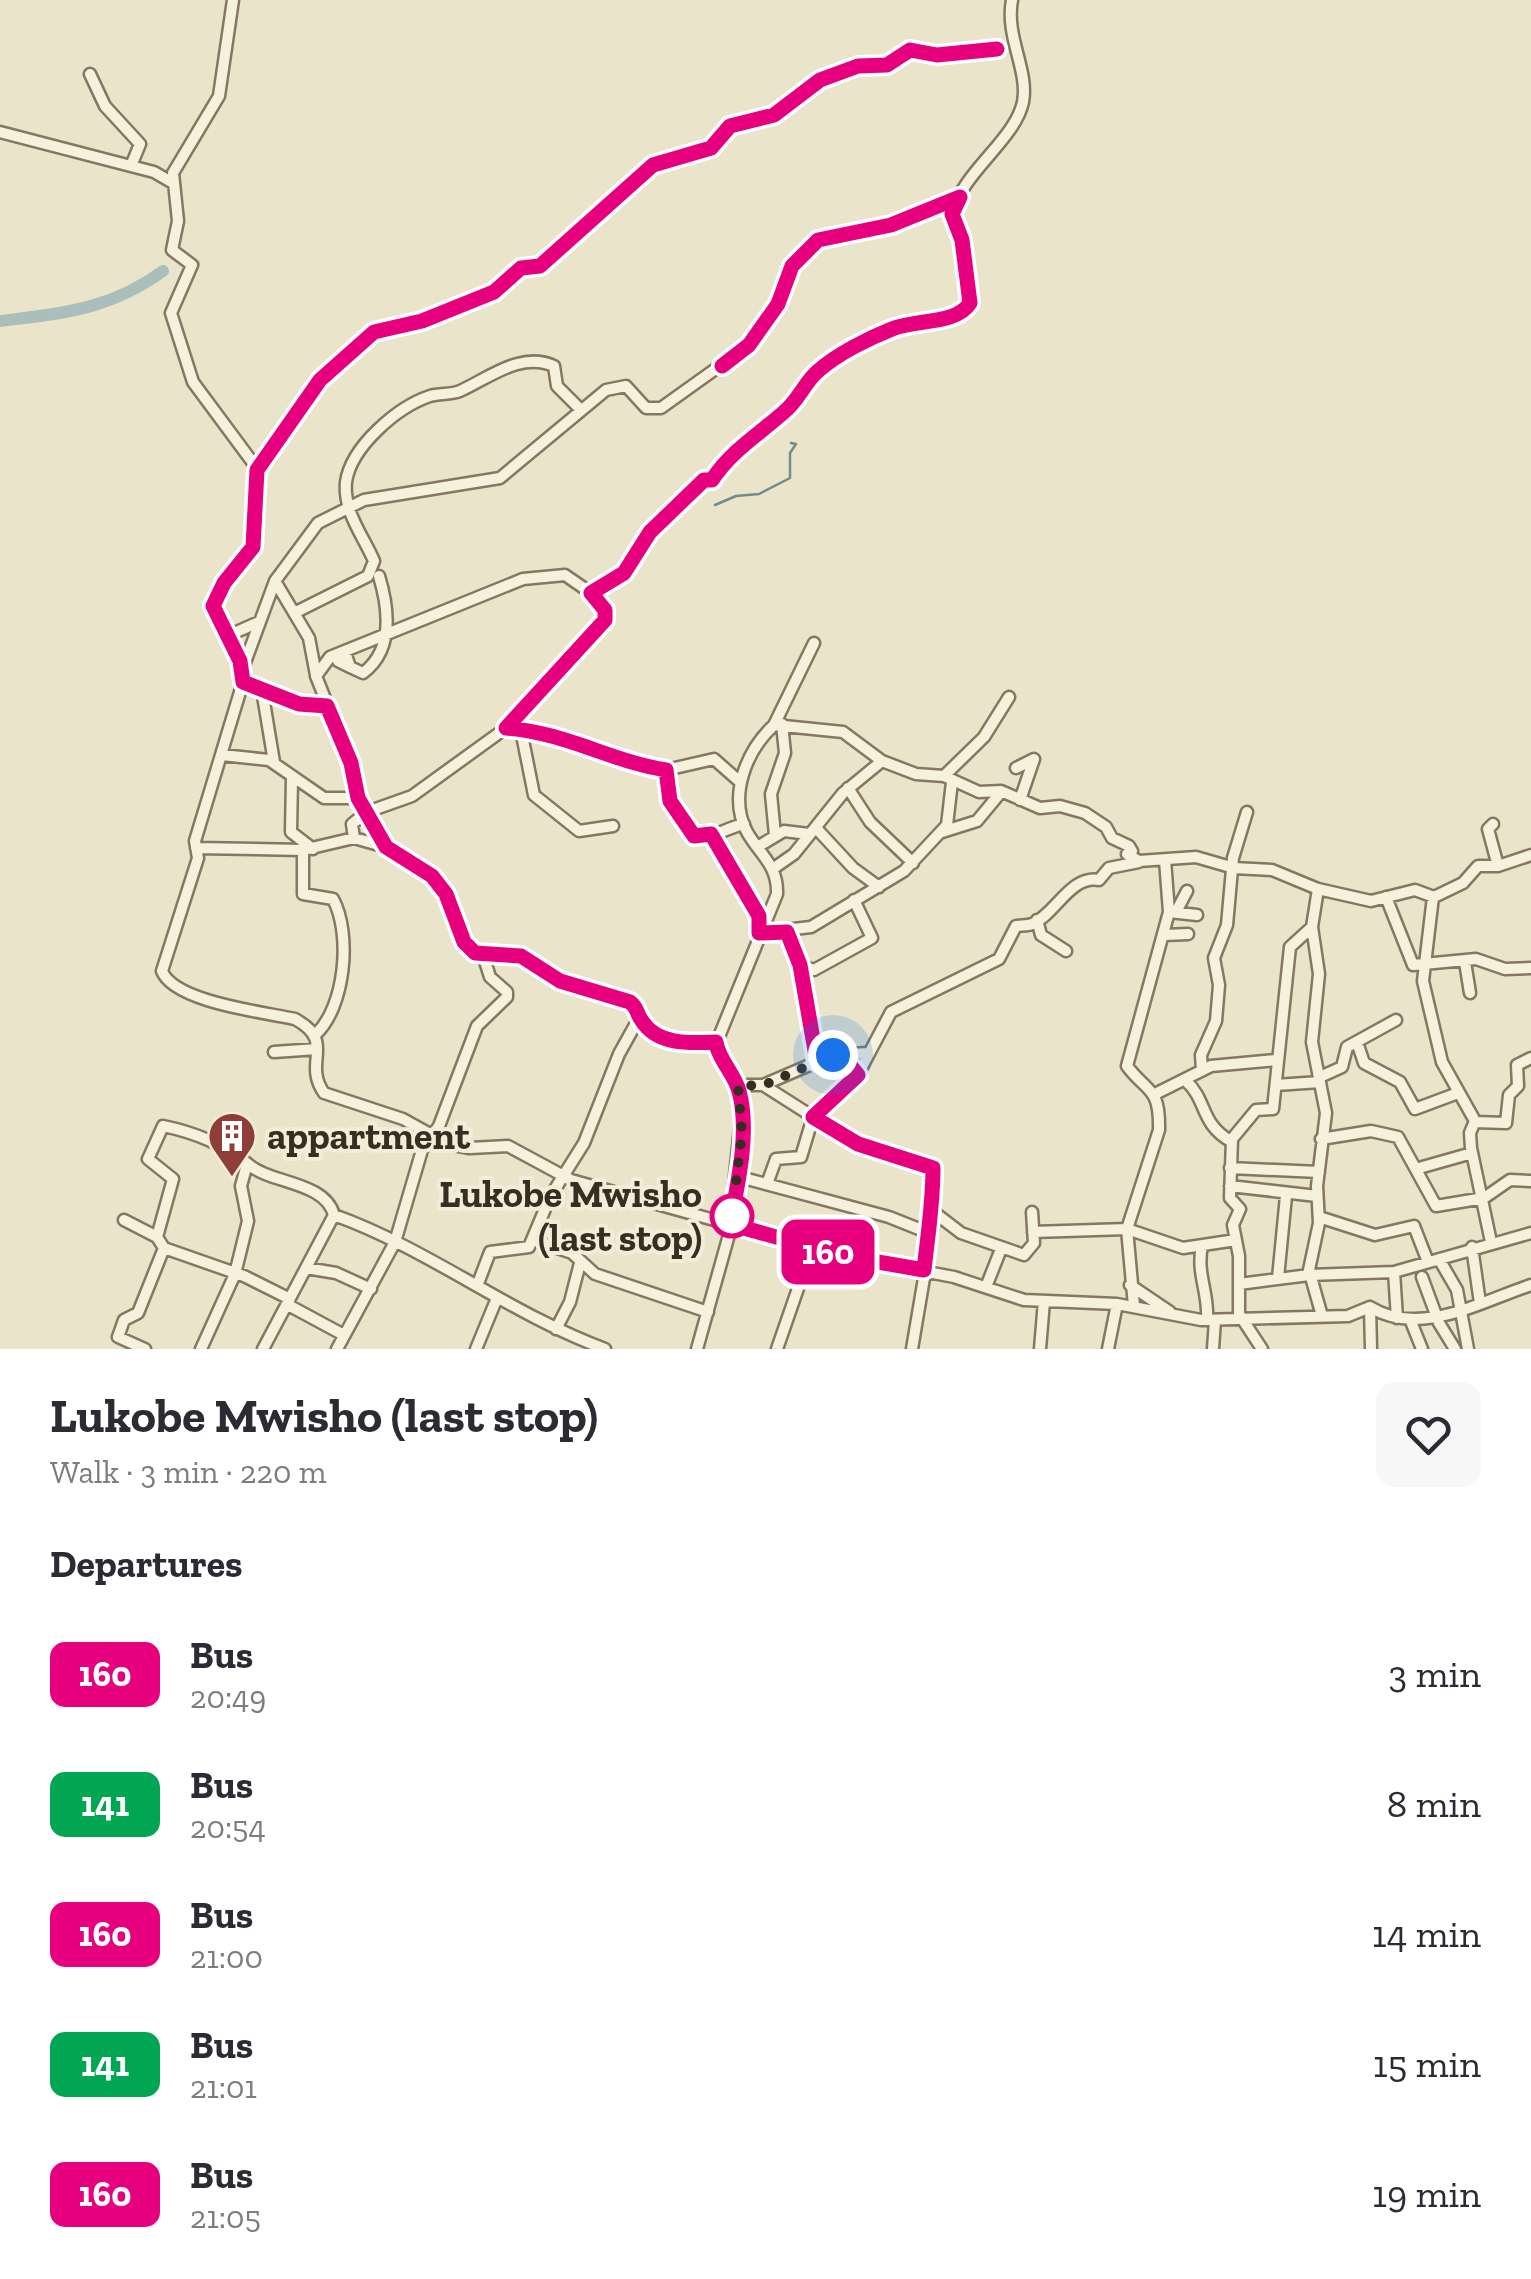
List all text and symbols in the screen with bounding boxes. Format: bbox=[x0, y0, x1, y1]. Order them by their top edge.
your location bbox=[808, 1030, 858, 1080]
building icon: appartment bbox=[206, 1110, 258, 1178]
place label: appartment bbox=[267, 1113, 471, 1159]
place label: Lukobe Mwisho (last stop) bbox=[439, 1171, 702, 1261]
marker: Lukobe Mwisho (last stop) bbox=[711, 1195, 753, 1237]
line badge: 160 bbox=[770, 1220, 886, 1284]
text: 160 bbox=[801, 1231, 855, 1273]
button: heart bbox=[1376, 1382, 1481, 1487]
text: Lukobe Mwisho (last stop) bbox=[50, 1387, 598, 1444]
text: Walk · 3 min · 220 m bbox=[50, 1453, 326, 1491]
text: Departures bbox=[50, 1541, 242, 1587]
text: Bus bbox=[190, 1632, 253, 1678]
text: 3 min bbox=[1389, 1651, 1481, 1697]
text: 160 bbox=[78, 1653, 132, 1695]
text: 20:49 bbox=[190, 1678, 266, 1716]
text: Bus bbox=[190, 1762, 253, 1808]
text: 8 min bbox=[1387, 1781, 1481, 1827]
text: 141 bbox=[81, 1783, 129, 1825]
text: 20:54 bbox=[190, 1808, 266, 1846]
text: Bus bbox=[190, 1892, 253, 1938]
text: 14 min bbox=[1372, 1911, 1481, 1957]
text: 160 bbox=[78, 1913, 132, 1955]
text: 21:00 bbox=[190, 1938, 263, 1976]
text: Bus bbox=[190, 2022, 253, 2068]
text: 15 min bbox=[1373, 2041, 1481, 2087]
text: 141 bbox=[81, 2043, 129, 2085]
text: 21:01 bbox=[190, 2068, 257, 2106]
text: Bus bbox=[190, 2152, 253, 2198]
text: 19 min bbox=[1372, 2171, 1481, 2217]
text: 160 bbox=[78, 2173, 132, 2215]
text: 21:05 bbox=[190, 2198, 261, 2236]

